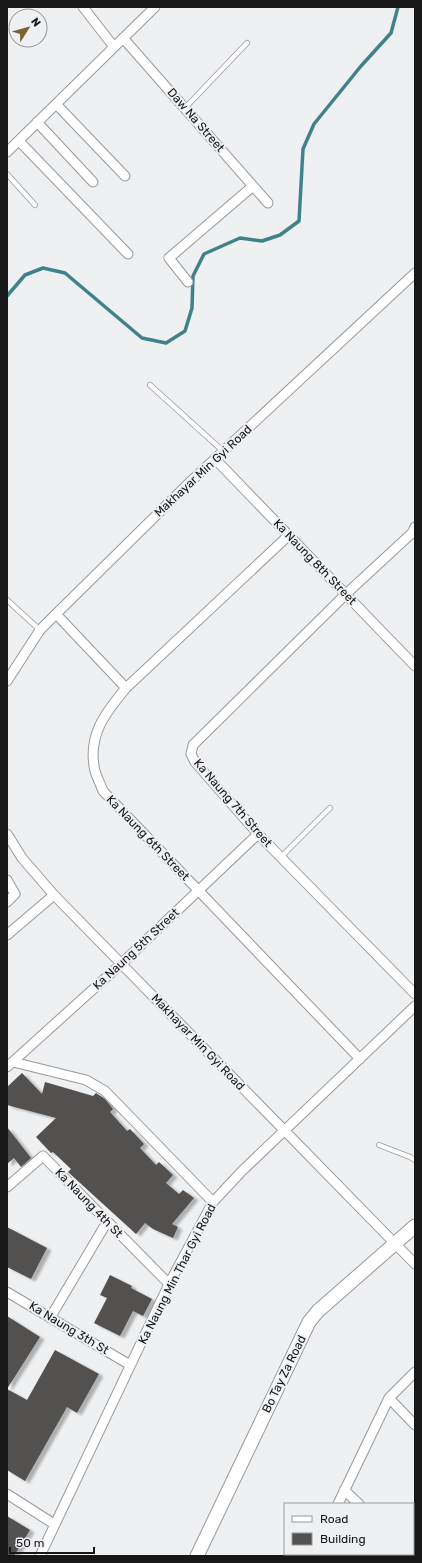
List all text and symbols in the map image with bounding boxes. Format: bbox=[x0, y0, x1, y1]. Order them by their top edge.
north arrow bbox=[8, 8, 48, 48]
text: N bbox=[28, 15, 43, 29]
street label: Daw Na Street bbox=[165, 85, 228, 155]
street label: Makhayar Min Gyi Road bbox=[151, 422, 255, 520]
street label: Ka Naung 8th Street bbox=[271, 516, 360, 608]
street label: Ka Naung 7th Street bbox=[191, 756, 275, 850]
street label: Ka Naung 6th Street bbox=[104, 792, 193, 884]
street label: Ka Naung 5th Street bbox=[90, 905, 182, 993]
street label: Makhayar Min Gyi Road bbox=[148, 991, 248, 1093]
street label: Ka Naung 4th St bbox=[52, 1165, 126, 1241]
street label: Ka Naung Min Thar Gyi Road bbox=[135, 1202, 219, 1346]
street label: Ka Naung 3th St bbox=[27, 1299, 112, 1357]
street label: Bo Tay Za Road bbox=[259, 1333, 309, 1415]
legend bbox=[284, 1503, 414, 1555]
text: Road bbox=[320, 1512, 348, 1526]
scale bar bbox=[10, 1529, 94, 1555]
text: Building bbox=[320, 1532, 366, 1546]
text: 50 m bbox=[16, 1536, 44, 1550]

